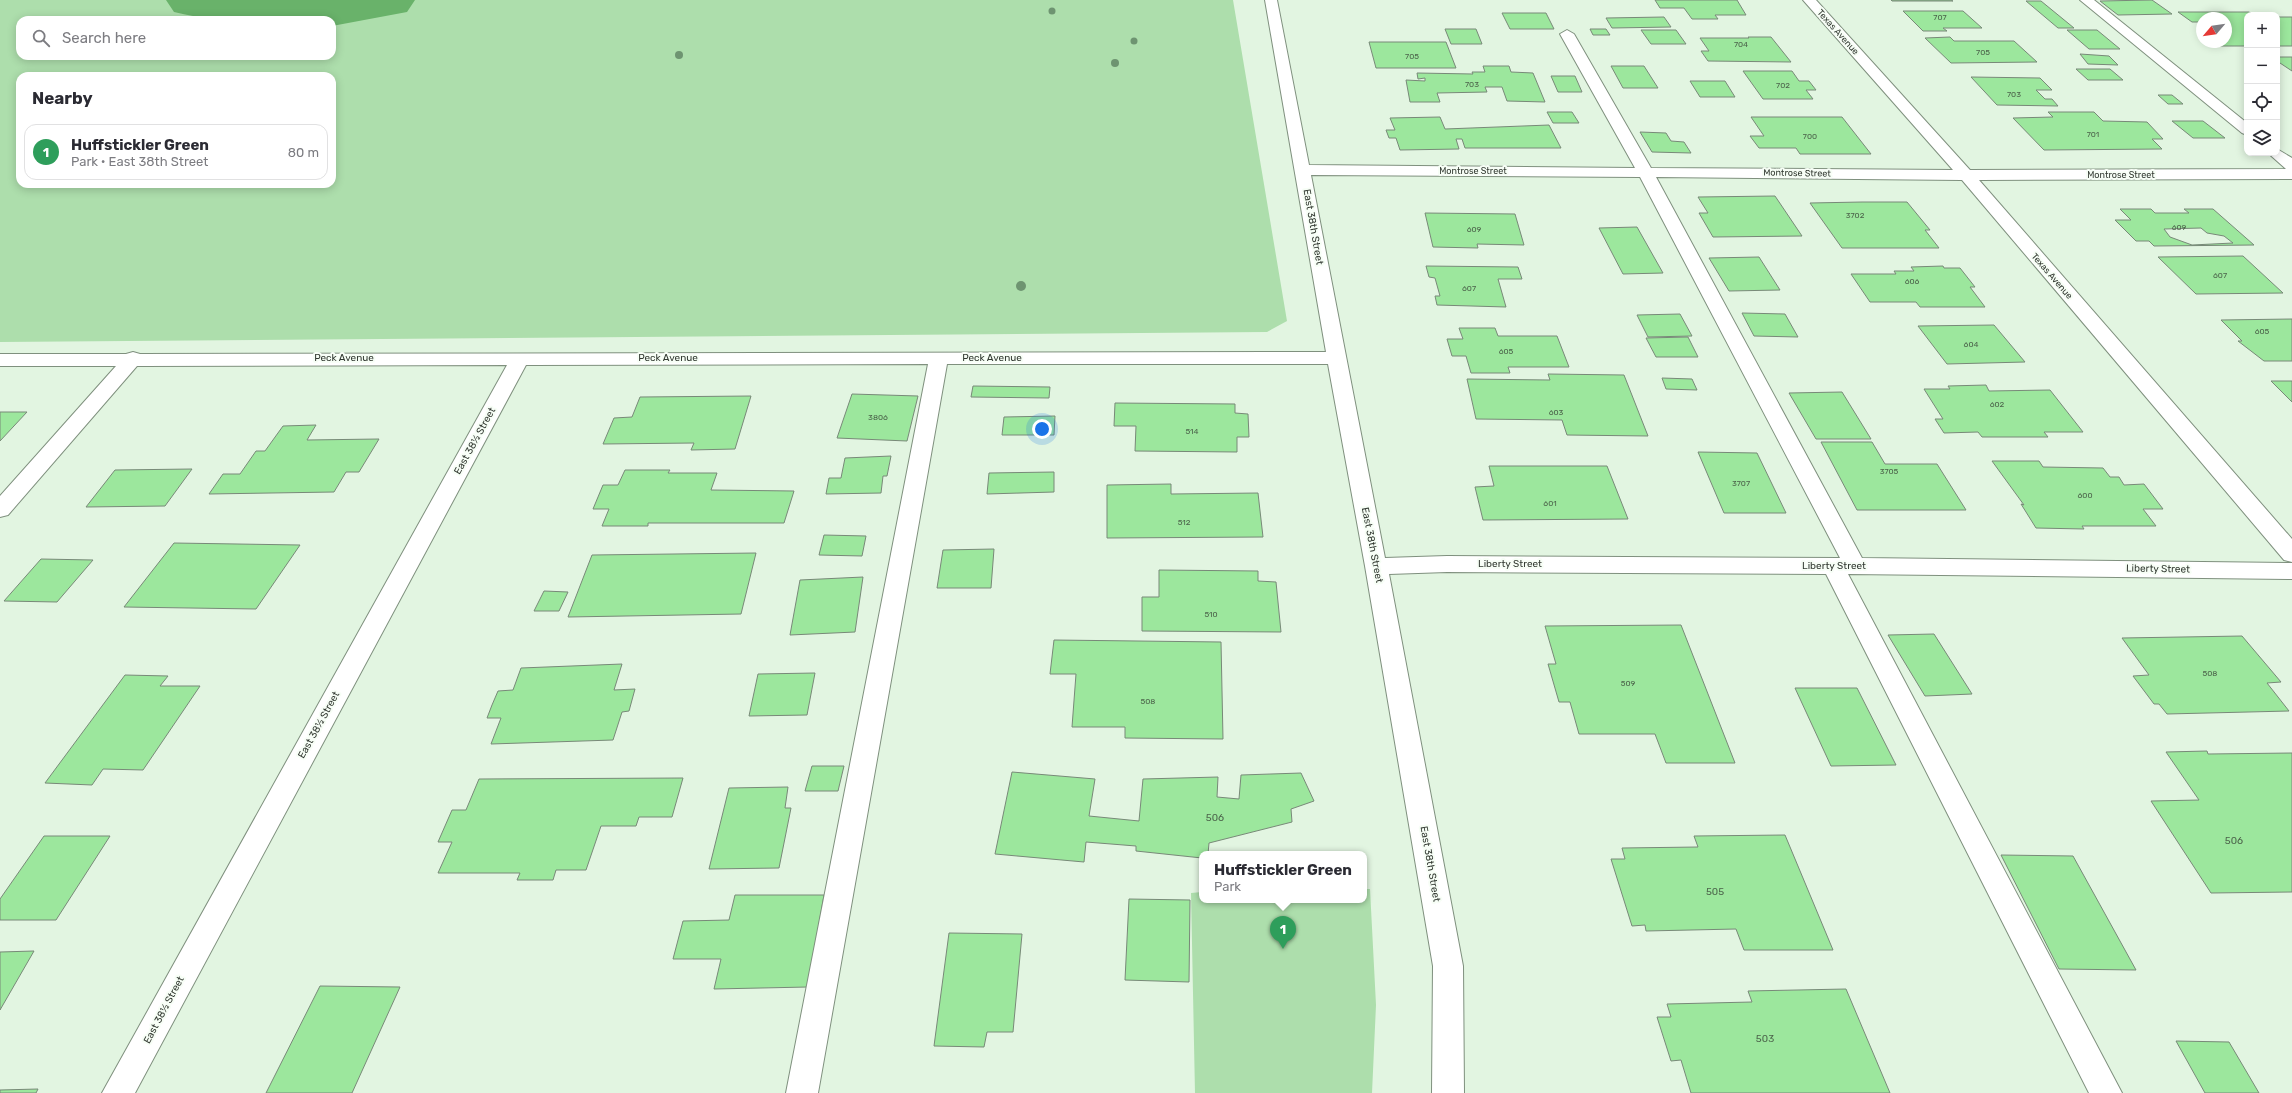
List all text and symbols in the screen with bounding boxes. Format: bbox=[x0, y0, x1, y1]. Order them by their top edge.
street label: Texas Avenue bbox=[1815, 7, 1861, 57]
north arrow bbox=[2196, 12, 2232, 48]
map controls bbox=[2244, 12, 2280, 156]
button: + bbox=[2244, 12, 2280, 48]
house number: 707 bbox=[1933, 13, 1947, 22]
search box bbox=[16, 16, 336, 60]
icon: search bbox=[30, 27, 52, 49]
text: Search here bbox=[62, 29, 146, 47]
house number: 704 bbox=[1734, 40, 1748, 49]
house number: 705 bbox=[1976, 48, 1990, 57]
button: − bbox=[2244, 48, 2280, 84]
house number: 705 bbox=[1405, 52, 1419, 61]
house number: 703 bbox=[1465, 80, 1479, 89]
house number: 702 bbox=[1776, 81, 1790, 90]
button: locate bbox=[2244, 84, 2280, 120]
text: Nearby bbox=[32, 88, 93, 108]
house number: 703 bbox=[2007, 90, 2021, 99]
button: layers bbox=[2244, 120, 2280, 156]
house number: 701 bbox=[2087, 130, 2099, 139]
house number: 700 bbox=[1803, 132, 1817, 141]
text: Huffstickler Green bbox=[71, 136, 209, 154]
text: 1 bbox=[43, 145, 49, 160]
text: 80 m bbox=[288, 145, 319, 160]
text: Park · East 38th Street bbox=[71, 154, 208, 169]
street label: Montrose Street bbox=[1439, 166, 1507, 176]
street label: Montrose Street bbox=[1763, 167, 1831, 179]
street label: Montrose Street bbox=[2087, 170, 2155, 180]
street label: East 38th Street bbox=[1300, 188, 1326, 266]
house number: 3702 bbox=[1846, 211, 1865, 220]
house number: 609 bbox=[2172, 223, 2187, 232]
house number: 609 bbox=[1467, 225, 1482, 234]
street label: Texas Avenue bbox=[2029, 251, 2075, 301]
house number: 607 bbox=[2213, 271, 2227, 280]
house number: 606 bbox=[1905, 277, 1920, 286]
house number: 607 bbox=[1462, 284, 1476, 293]
house number: 605 bbox=[2255, 327, 2270, 336]
house number: 604 bbox=[1964, 340, 1978, 349]
house number: 605 bbox=[1499, 347, 1514, 356]
street label: Peck Avenue bbox=[314, 352, 374, 364]
street label: Peck Avenue bbox=[638, 352, 698, 364]
street label: Peck Avenue bbox=[962, 352, 1022, 364]
house number: 602 bbox=[1990, 400, 2005, 409]
street label: East 38½ Street bbox=[452, 405, 498, 476]
house number: 603 bbox=[1549, 408, 1564, 417]
house number: 3806 bbox=[868, 413, 888, 422]
your location bbox=[1032, 419, 1052, 439]
house number: 514 bbox=[1185, 427, 1199, 436]
house number: 3705 bbox=[1880, 467, 1899, 476]
house number: 3707 bbox=[1732, 479, 1750, 488]
house number: 600 bbox=[2078, 491, 2092, 500]
house number: 601 bbox=[1543, 499, 1557, 508]
street label: East 38th Street bbox=[1359, 506, 1385, 584]
house number: 512 bbox=[1178, 518, 1191, 527]
street label: Liberty Street bbox=[1478, 558, 1542, 570]
street label: Liberty Street bbox=[1802, 560, 1866, 572]
street label: Liberty Street bbox=[2126, 562, 2190, 576]
house number: 510 bbox=[1204, 610, 1218, 619]
house number: 508 bbox=[2203, 669, 2217, 678]
house number: 509 bbox=[1621, 679, 1636, 688]
street label: East 38½ Street bbox=[296, 689, 342, 760]
house number: 508 bbox=[1141, 697, 1155, 706]
house number: 506 bbox=[1206, 812, 1224, 824]
street label: East 38th Street bbox=[1417, 825, 1443, 903]
house number: 506 bbox=[2225, 835, 2243, 847]
popup bbox=[1199, 851, 1367, 903]
text: Huffstickler Green bbox=[1214, 861, 1352, 879]
text: Park bbox=[1214, 879, 1241, 894]
house number: 505 bbox=[1706, 886, 1724, 898]
pin: 1 bbox=[1270, 916, 1296, 949]
street label: East 38½ Street bbox=[141, 974, 187, 1046]
house number: 503 bbox=[1756, 1033, 1774, 1045]

